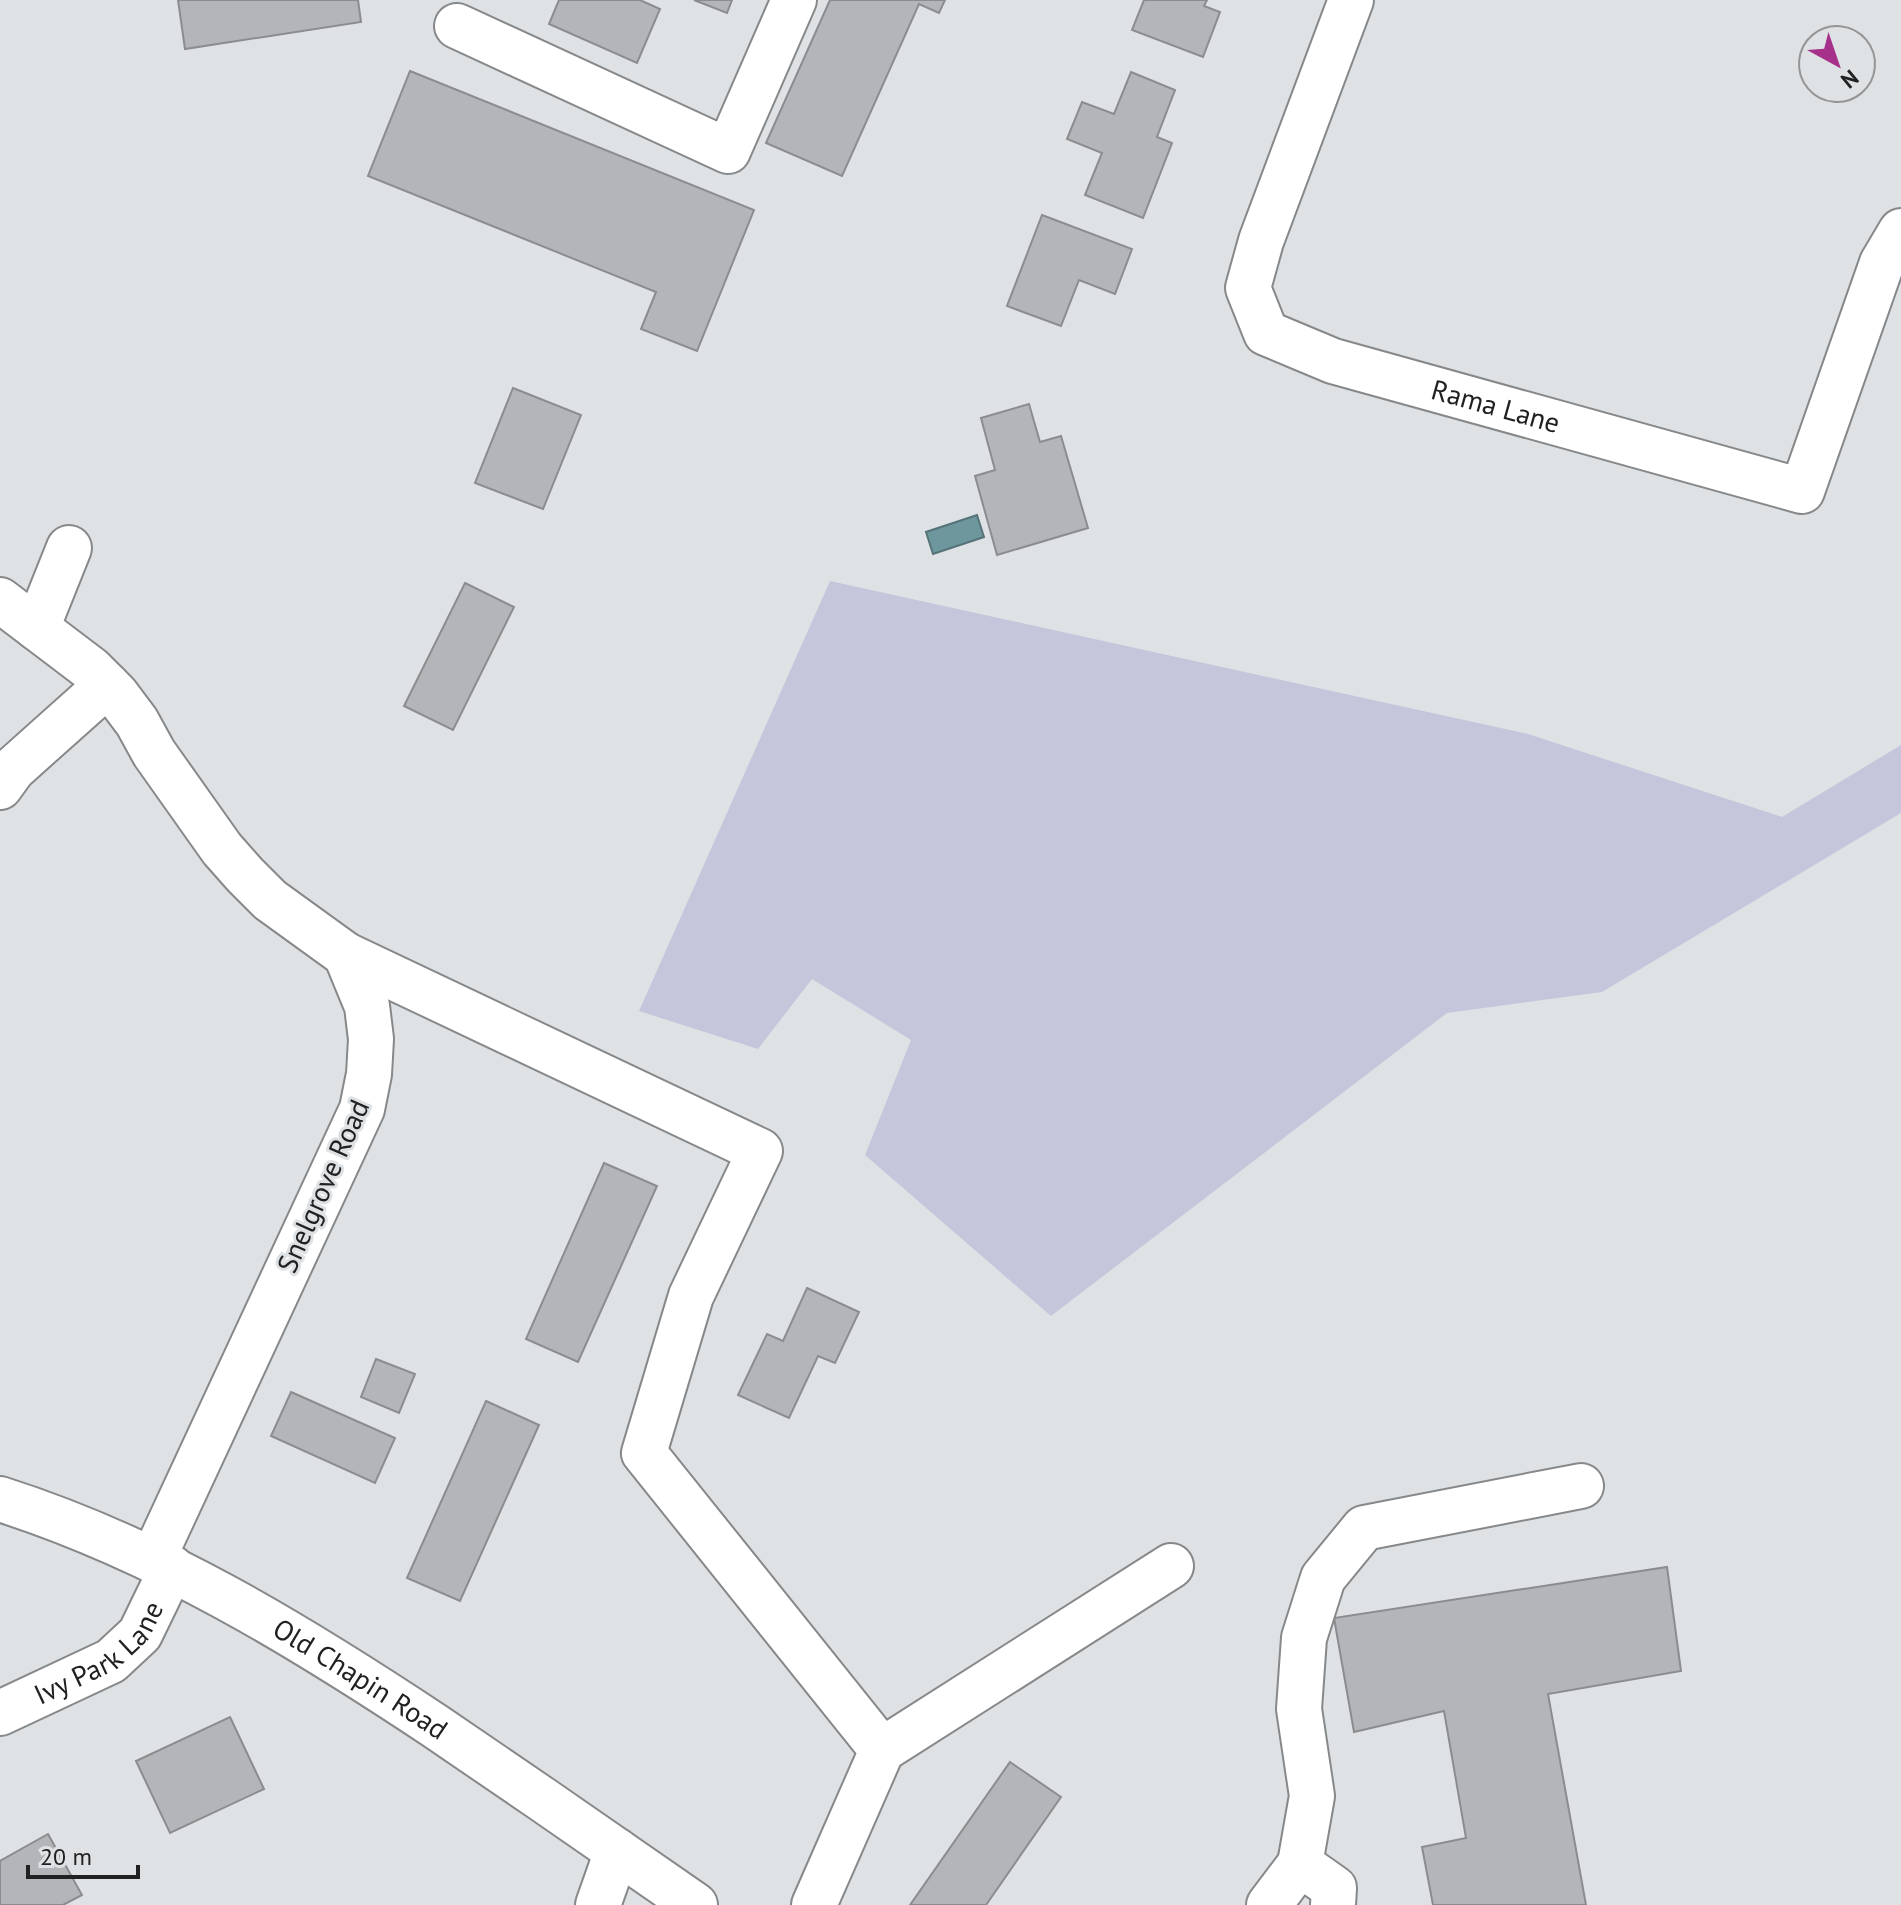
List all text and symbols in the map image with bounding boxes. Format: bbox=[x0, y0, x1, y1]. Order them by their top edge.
north arrow bbox=[1797, 24, 1877, 104]
text: N bbox=[1835, 64, 1864, 95]
street label: Rama Lane bbox=[1427, 370, 1564, 441]
street label: Snelgrove Road bbox=[268, 1093, 377, 1278]
street label: Ivy Park Lane bbox=[28, 1595, 171, 1713]
street label: Old Chapin Road bbox=[267, 1609, 455, 1747]
scale bar bbox=[28, 1829, 138, 1879]
text: 20 m bbox=[40, 1841, 92, 1872]

